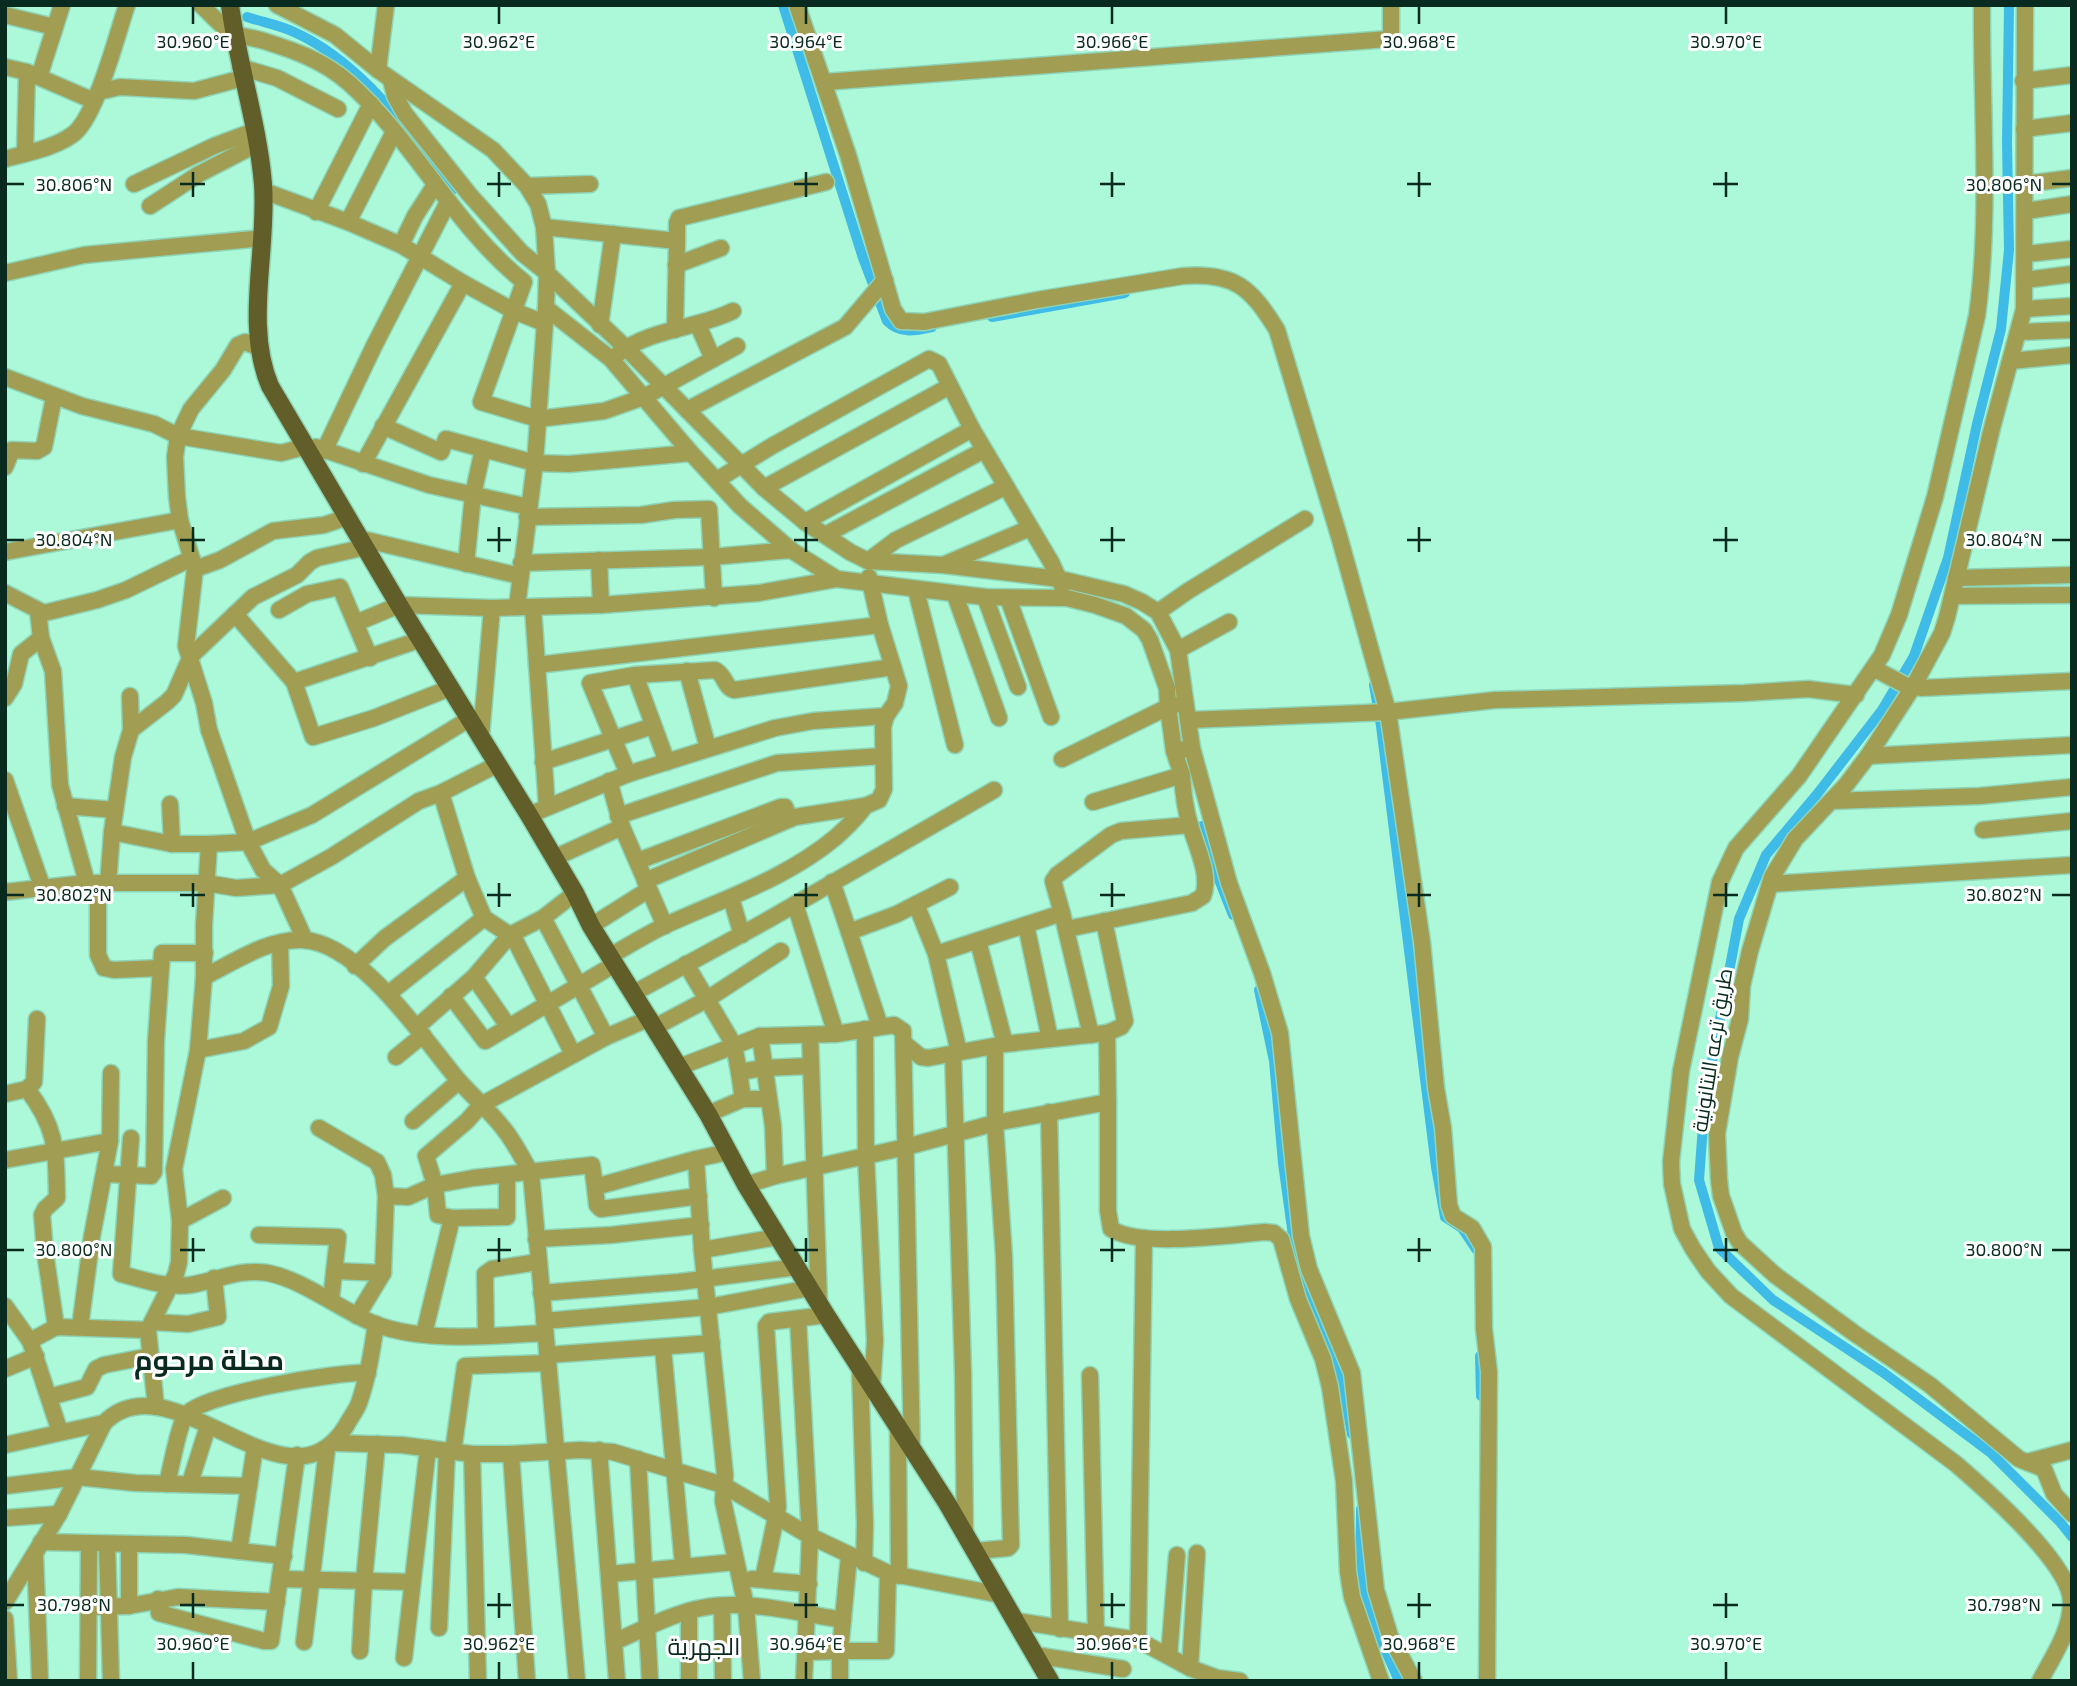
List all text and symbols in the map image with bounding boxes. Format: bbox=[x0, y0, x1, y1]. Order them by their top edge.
text: 30.960°E bbox=[156, 30, 230, 52]
text: 30.962°E bbox=[463, 30, 535, 52]
text: 30.964°E bbox=[769, 30, 843, 52]
text: 30.966°E bbox=[1076, 30, 1148, 52]
text: 30.968°E bbox=[1382, 30, 1456, 52]
text: 30.970°E bbox=[1690, 30, 1762, 52]
text: 30.806°N bbox=[36, 173, 112, 195]
text: 30.806°N bbox=[1966, 173, 2042, 195]
text: 30.804°N bbox=[35, 528, 113, 550]
text: 30.804°N bbox=[1965, 528, 2043, 550]
text: 30.802°N bbox=[36, 883, 112, 905]
text: 30.802°N bbox=[1966, 883, 2042, 905]
street label: طريق ترعه البتانونية bbox=[1686, 966, 1738, 1134]
text: 30.800°N bbox=[36, 1238, 112, 1260]
text: 30.800°N bbox=[1966, 1238, 2042, 1260]
district label: محلة مرحوم bbox=[134, 1342, 284, 1380]
text: 30.798°N bbox=[37, 1593, 111, 1615]
text: 30.798°N bbox=[1967, 1593, 2041, 1615]
district label: الجهرية bbox=[668, 1631, 740, 1661]
text: 30.960°E bbox=[156, 1632, 230, 1654]
text: 30.962°E bbox=[463, 1632, 535, 1654]
text: 30.964°E bbox=[769, 1632, 843, 1654]
text: 30.966°E bbox=[1076, 1632, 1148, 1654]
text: 30.968°E bbox=[1382, 1632, 1456, 1654]
text: 30.970°E bbox=[1690, 1632, 1762, 1654]

